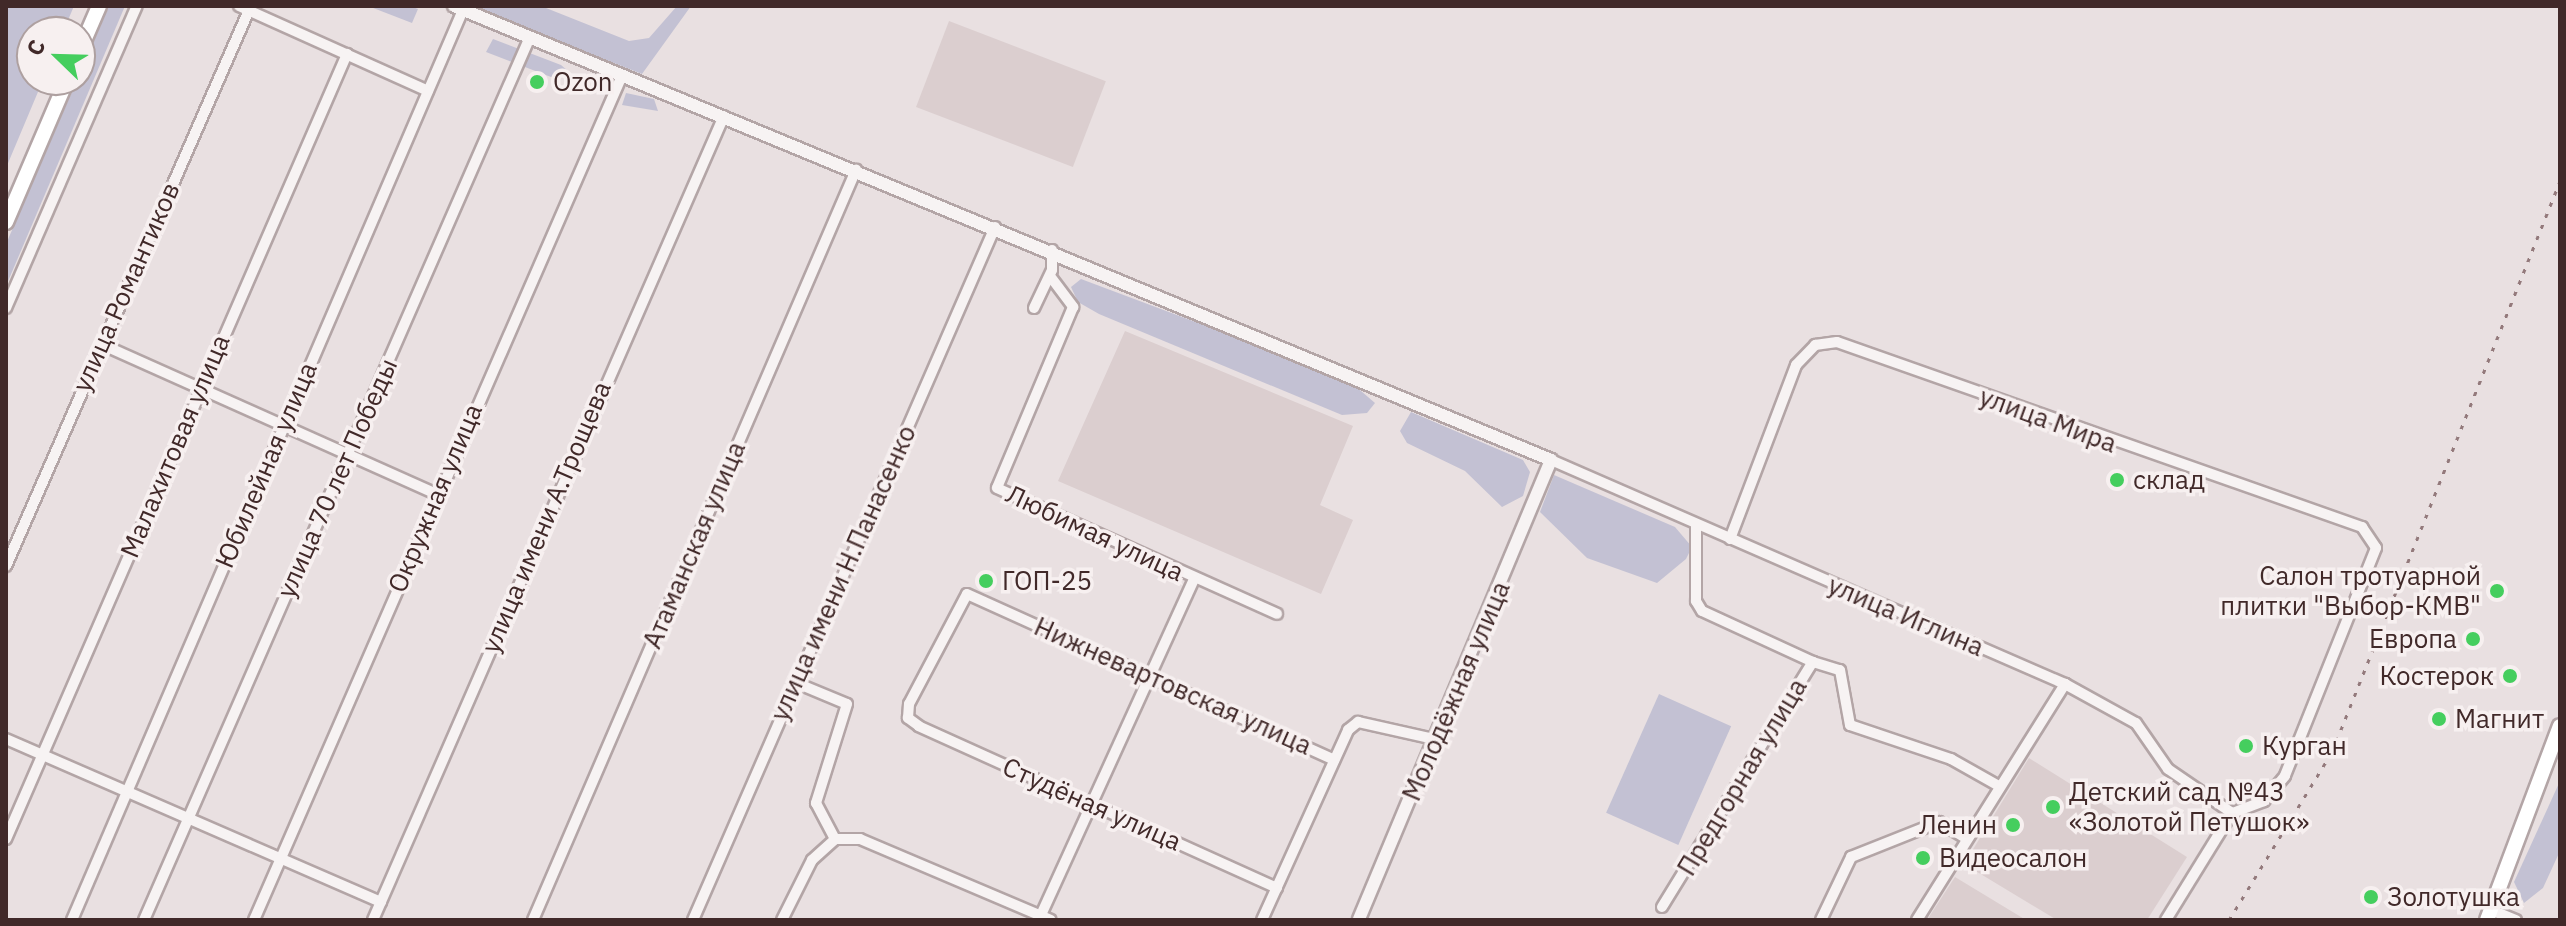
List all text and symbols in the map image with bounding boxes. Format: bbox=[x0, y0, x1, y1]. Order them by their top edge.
north arrow bbox=[16, 16, 96, 96]
text: С bbox=[19, 35, 51, 59]
place label: Ozon bbox=[553, 66, 613, 98]
marker: Ozon bbox=[528, 73, 546, 91]
street label: улица Романтиков bbox=[66, 178, 186, 396]
street label: Малахитовая улица bbox=[114, 330, 236, 562]
street label: улица 70 лет Победы bbox=[270, 354, 404, 602]
street label: Юбилейная улица bbox=[209, 357, 323, 573]
street label: улица имени А.Трощева bbox=[475, 377, 617, 657]
street label: улица Мира bbox=[1975, 381, 2121, 459]
street label: Окружная улица bbox=[381, 399, 489, 597]
street label: улица имени Н.Панасенко bbox=[764, 420, 922, 726]
street label: Атаманская улица bbox=[636, 437, 752, 653]
place label: склад bbox=[2133, 464, 2205, 496]
marker: склад bbox=[2108, 471, 2126, 489]
street label: Любимая улица bbox=[1001, 478, 1189, 588]
place label: Салон тротуарной плитки "Выбор-КМВ" bbox=[2220, 560, 2481, 622]
place label: ГОП-25 bbox=[1002, 565, 1092, 597]
street label: улица Иглина bbox=[1823, 569, 1989, 663]
marker: ГОП-25 bbox=[977, 572, 995, 590]
street label: Молодёжная улица bbox=[1396, 577, 1516, 805]
marker: Салон тротуарной плитки "Выбор-КМВ" bbox=[2488, 582, 2506, 600]
street label: Нижневартовская улица bbox=[1029, 611, 1317, 761]
place label: Европа bbox=[2369, 623, 2457, 655]
marker: Европа bbox=[2464, 630, 2482, 648]
place label: Костерок bbox=[2380, 660, 2494, 692]
marker: Костерок bbox=[2501, 667, 2519, 685]
street label: Предгорная улица bbox=[1671, 673, 1813, 881]
place label: Магнит bbox=[2455, 703, 2544, 735]
marker: Магнит bbox=[2430, 710, 2448, 728]
place label: Курган bbox=[2262, 730, 2347, 762]
marker: Курган bbox=[2237, 737, 2255, 755]
street label: Студёная улица bbox=[998, 751, 1186, 857]
place label: Детский сад №43 «Золотой Петушок» bbox=[2069, 776, 2309, 838]
marker: Детский сад №43 «Золотой Петушок» bbox=[2044, 798, 2062, 816]
place label: Ленин bbox=[1919, 809, 1997, 841]
marker: Ленин bbox=[2004, 816, 2022, 834]
place label: Видеосалон bbox=[1939, 842, 2087, 874]
marker: Видеосалон bbox=[1914, 849, 1932, 867]
place label: Золотушка bbox=[2387, 881, 2520, 913]
marker: Золотушка bbox=[2362, 888, 2380, 906]

